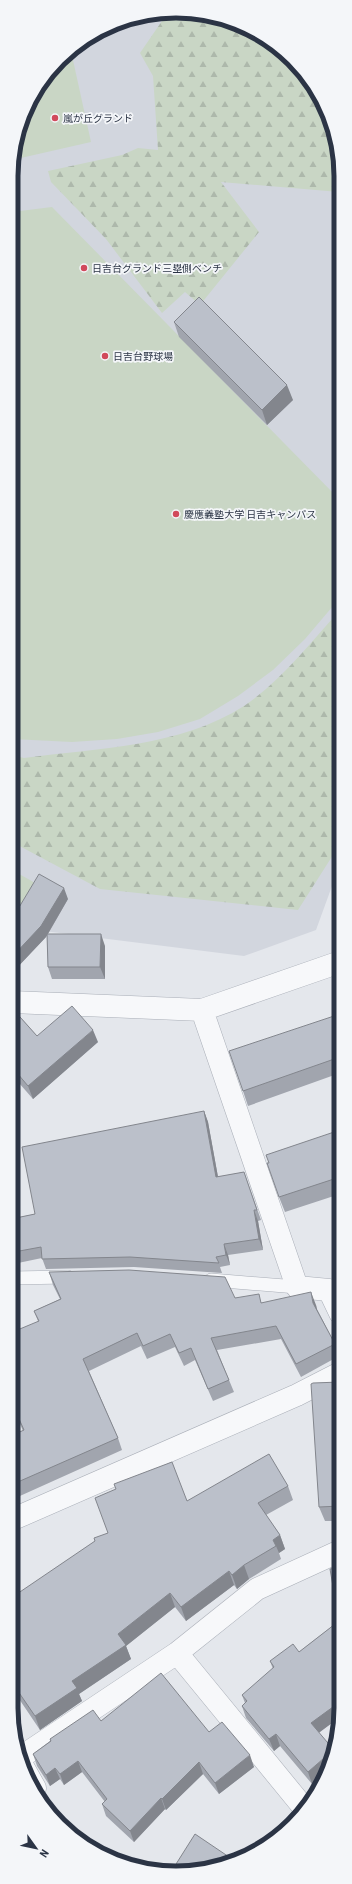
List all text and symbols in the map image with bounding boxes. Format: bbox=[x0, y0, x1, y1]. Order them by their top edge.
marker: 嵐が丘グランド bbox=[50, 113, 60, 123]
place label: 嵐が丘グランド bbox=[63, 113, 133, 124]
marker: 日吉台グランド三塁側ベンチ bbox=[79, 263, 89, 273]
place label: 日吉台グランド三塁側ベンチ bbox=[92, 263, 222, 274]
marker: 日吉台野球場 bbox=[100, 351, 110, 361]
place label: 日吉台野球場 bbox=[113, 351, 173, 362]
marker: 慶應義塾大学 日吉キャンパス bbox=[171, 509, 181, 519]
place label: 慶應義塾大学 日吉キャンパス bbox=[184, 509, 316, 520]
north arrow bbox=[16, 1828, 56, 1868]
text: N bbox=[37, 1847, 51, 1860]

